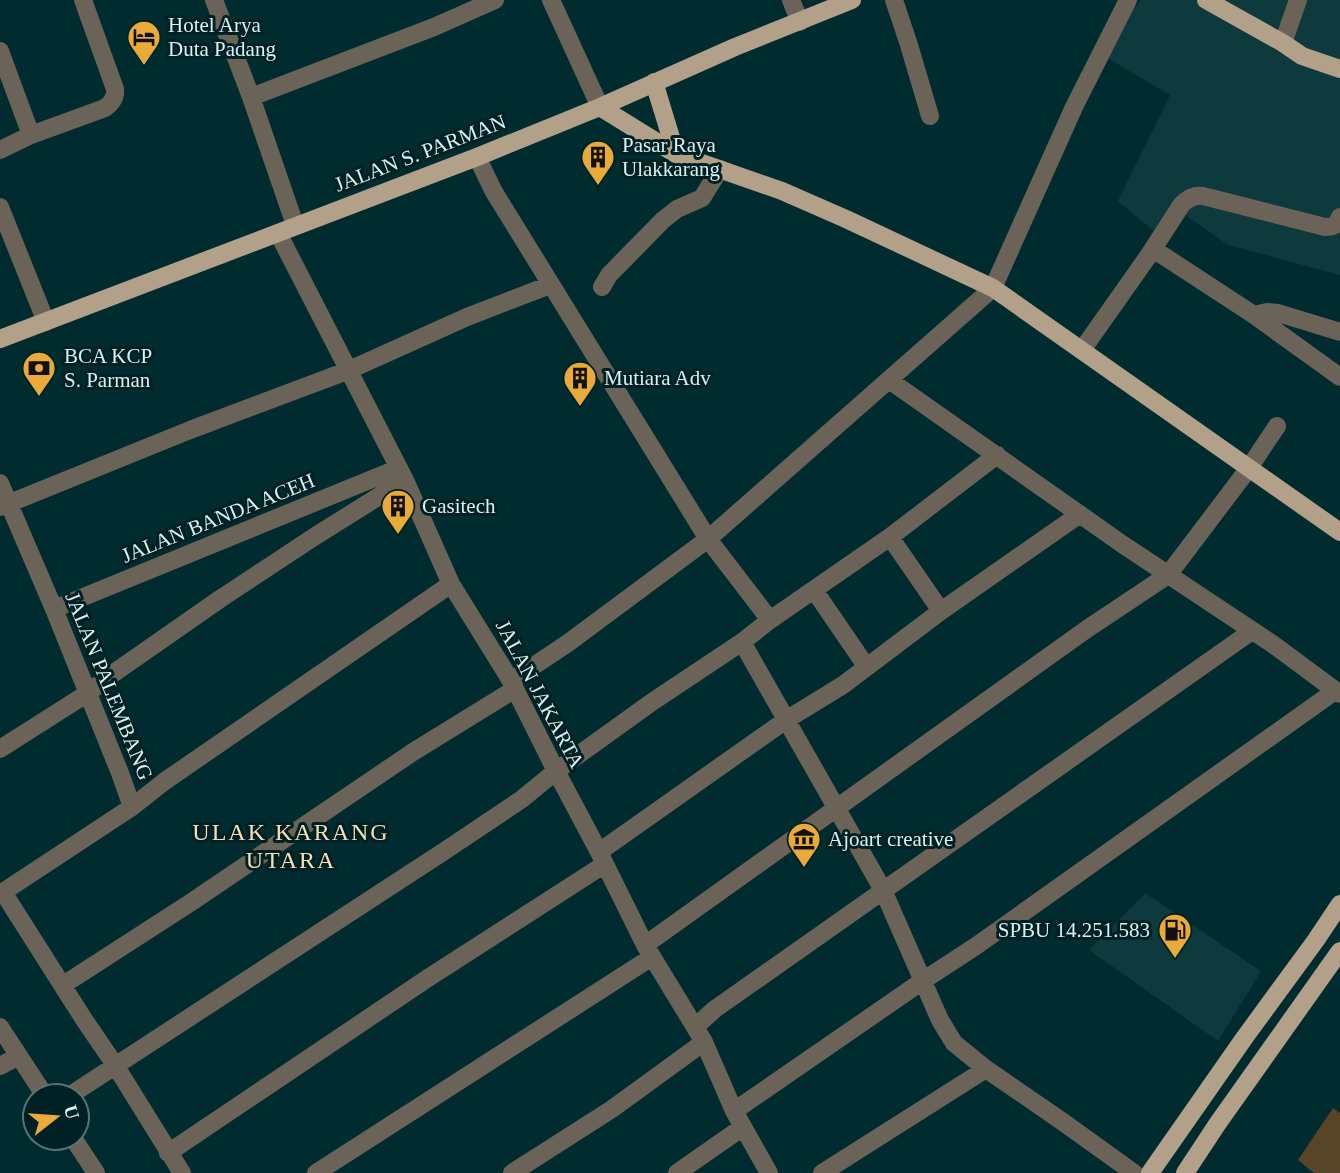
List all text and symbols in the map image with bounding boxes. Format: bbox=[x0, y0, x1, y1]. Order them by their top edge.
place label: Hotel Arya Duta Padang bbox=[168, 13, 276, 61]
hotel icon: Hotel Arya Duta Padang bbox=[125, 18, 163, 67]
street label: JALAN S. PARMAN bbox=[331, 109, 509, 197]
place label: Pasar Raya Ulakkarang bbox=[622, 133, 720, 181]
building icon: Pasar Raya Ulakkarang bbox=[579, 138, 617, 187]
place label: BCA KCP S. Parman bbox=[64, 344, 152, 392]
bank icon: BCA KCP S. Parman bbox=[20, 349, 58, 398]
building icon: Mutiara Adv bbox=[561, 359, 599, 408]
place label: Mutiara Adv bbox=[604, 366, 711, 390]
street label: JALAN BANDA ACEH bbox=[118, 468, 318, 568]
building icon: Gasitech bbox=[379, 487, 417, 536]
place label: Gasitech bbox=[422, 494, 496, 518]
street label: JALAN PALEMBANG bbox=[60, 589, 158, 783]
street label: JALAN JAKARTA bbox=[491, 616, 590, 773]
district label: ULAK KARANG UTARA bbox=[192, 819, 390, 873]
museum icon: Ajoart creative bbox=[785, 820, 823, 869]
place label: Ajoart creative bbox=[828, 827, 953, 851]
fuel station icon: SPBU 14.251.583 bbox=[1156, 911, 1194, 960]
place label: SPBU 14.251.583 bbox=[998, 918, 1150, 942]
north arrow bbox=[21, 1082, 91, 1152]
text: U bbox=[60, 1103, 84, 1122]

